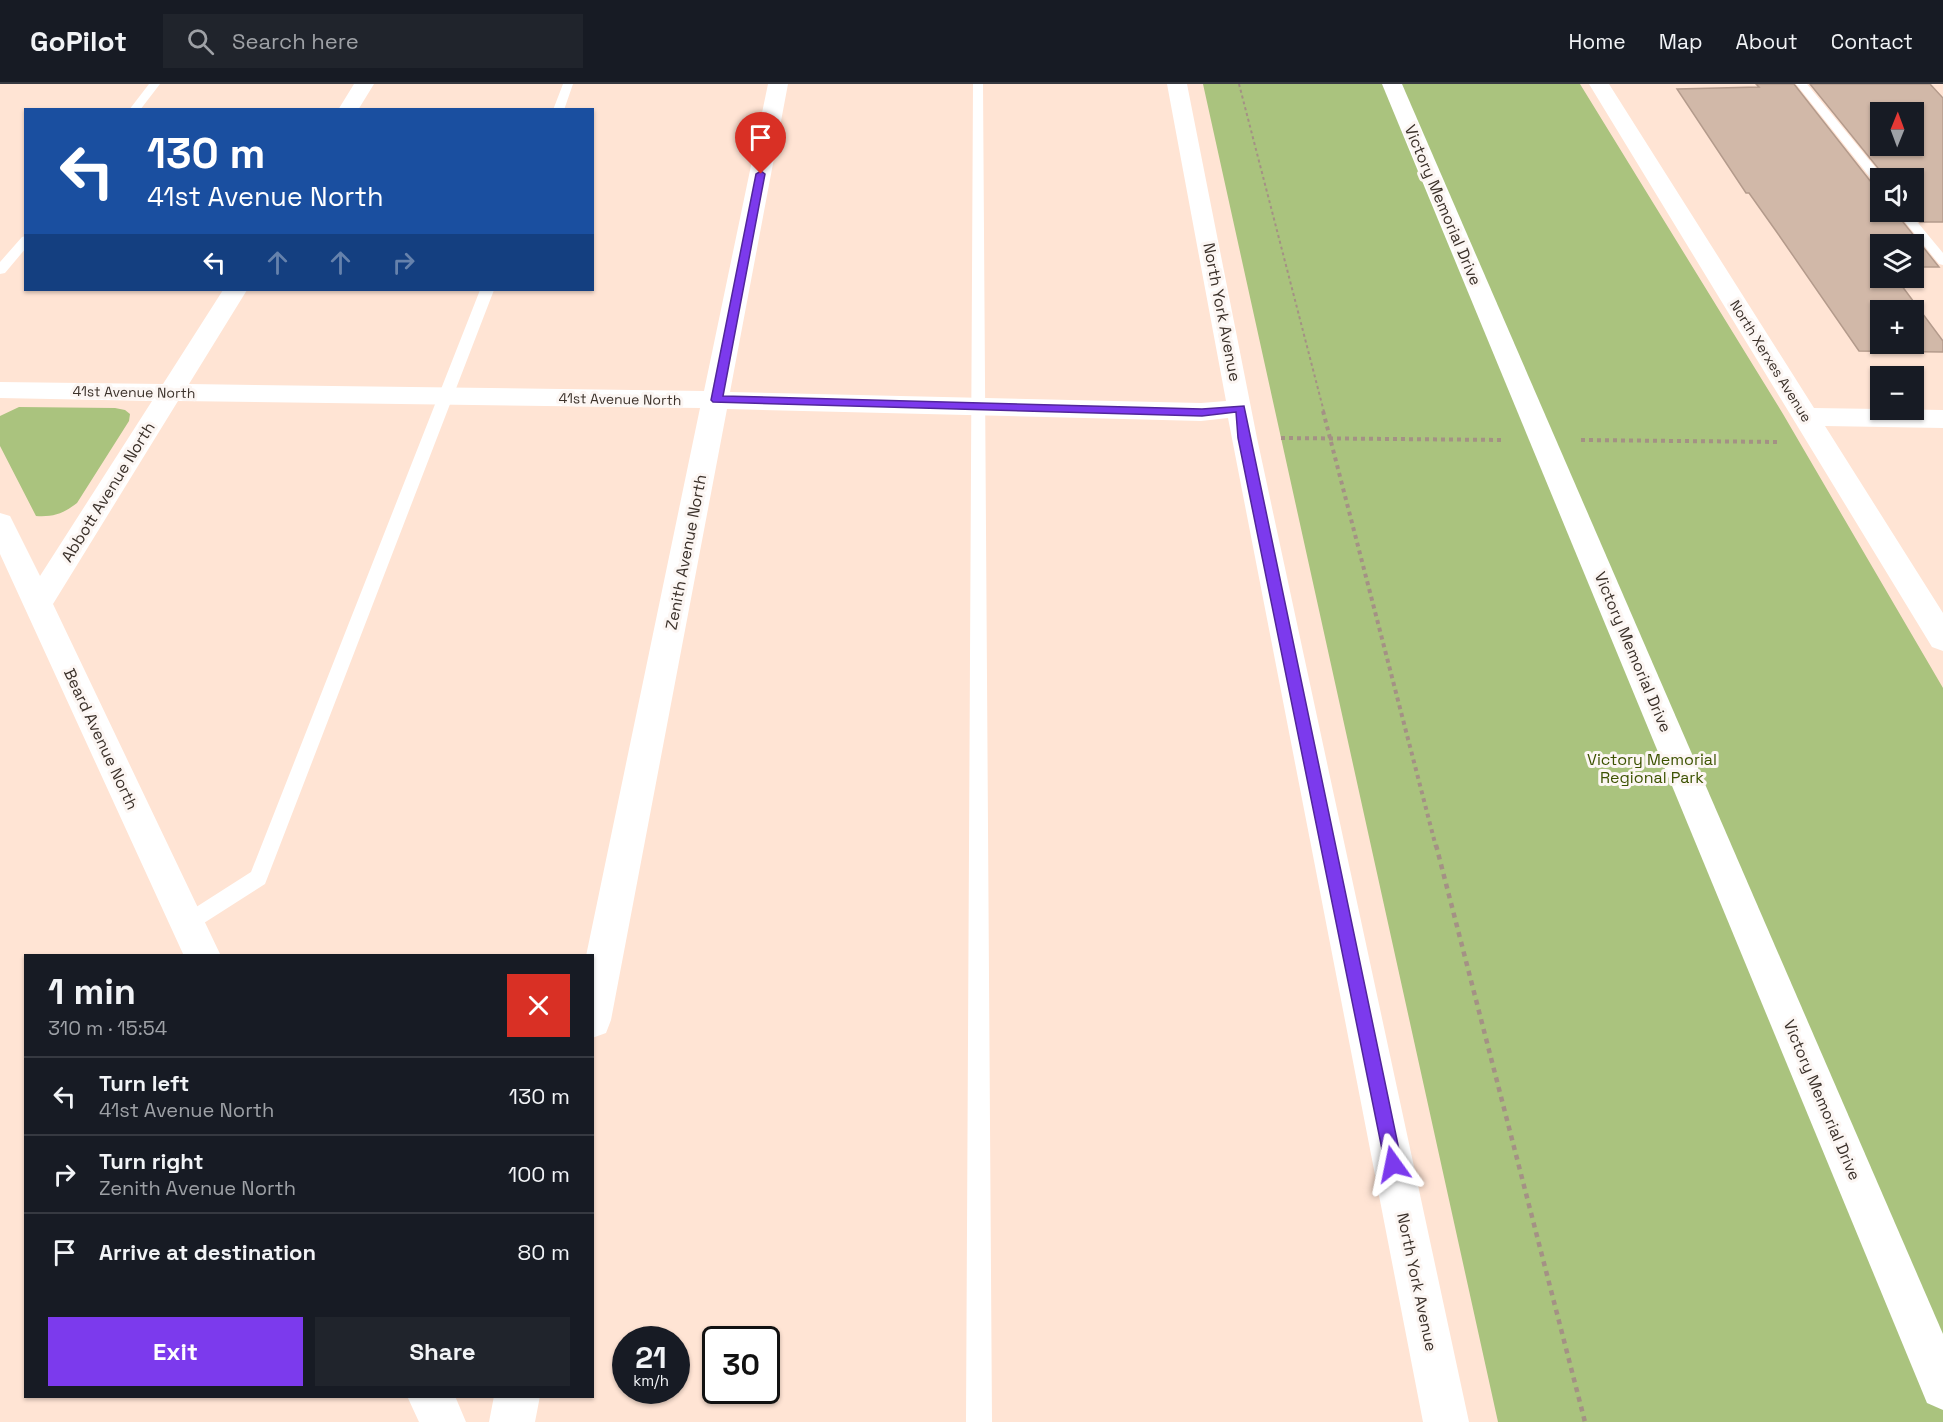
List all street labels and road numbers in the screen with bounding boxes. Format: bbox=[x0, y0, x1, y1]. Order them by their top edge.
street label: Victory Memorial Drive bbox=[1400, 122, 1486, 288]
street label: North York Avenue bbox=[1198, 241, 1246, 383]
street label: North Xerxes Avenue bbox=[1726, 297, 1816, 425]
street label: 41st Avenue North bbox=[73, 382, 195, 402]
street label: 41st Avenue North bbox=[559, 389, 681, 409]
street label: Abbott Avenue North bbox=[56, 418, 160, 566]
street label: Zenith Avenue North bbox=[661, 473, 711, 631]
street label: Victory Memorial Drive bbox=[1590, 569, 1676, 735]
street label: Beard Avenue North bbox=[59, 665, 143, 813]
street label: Victory Memorial Drive bbox=[1779, 1017, 1865, 1183]
street label: North York Avenue bbox=[1392, 1211, 1442, 1353]

